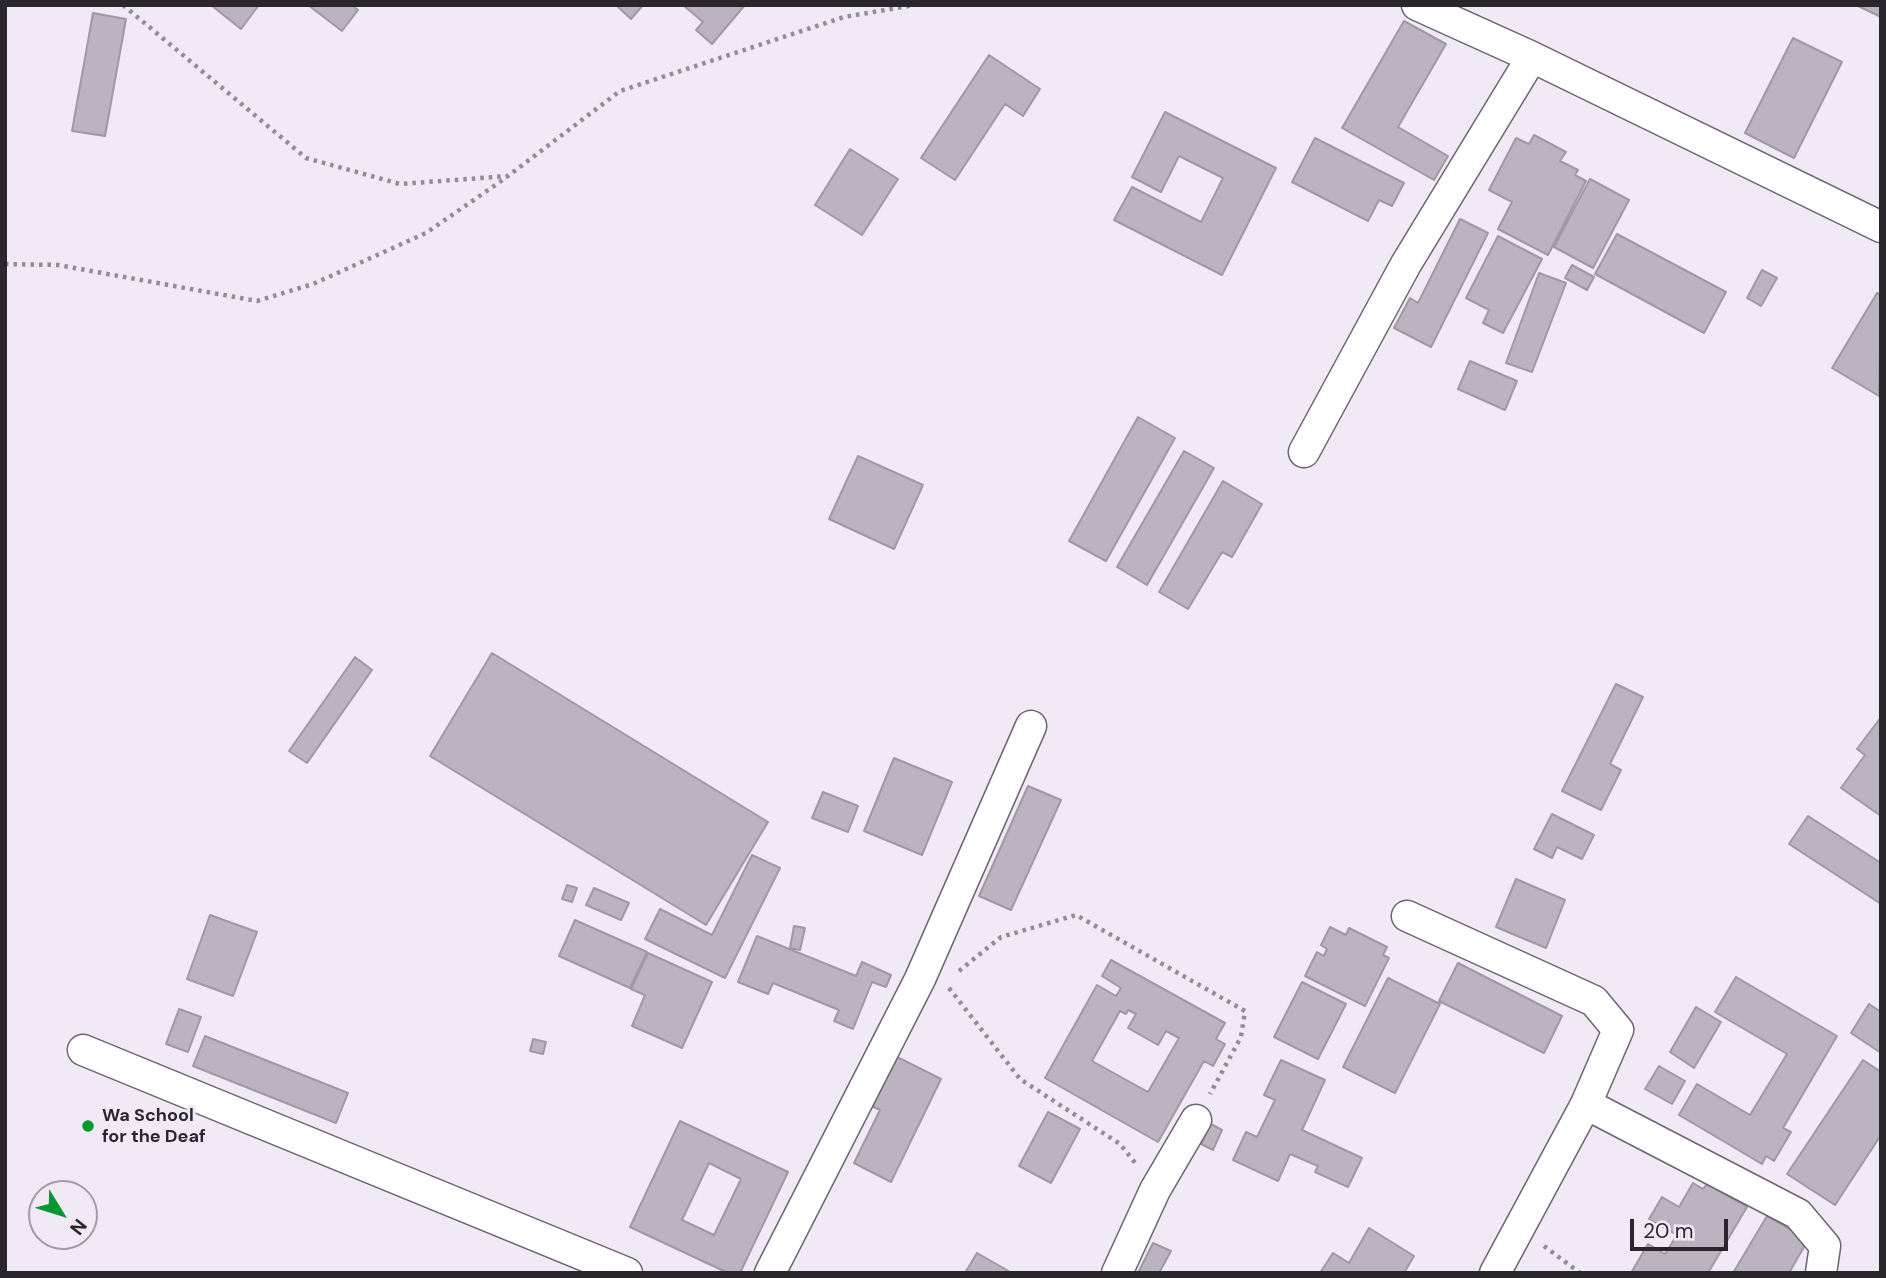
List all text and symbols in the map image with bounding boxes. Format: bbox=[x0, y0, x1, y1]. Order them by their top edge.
place label: Wa School for the Deaf bbox=[102, 1105, 206, 1148]
marker: Wa School for the Deaf bbox=[80, 1118, 96, 1134]
north arrow bbox=[28, 1180, 98, 1250]
scale bar bbox=[1634, 1204, 1732, 1248]
text: N bbox=[64, 1214, 92, 1240]
text: 20 m bbox=[1643, 1217, 1694, 1245]

